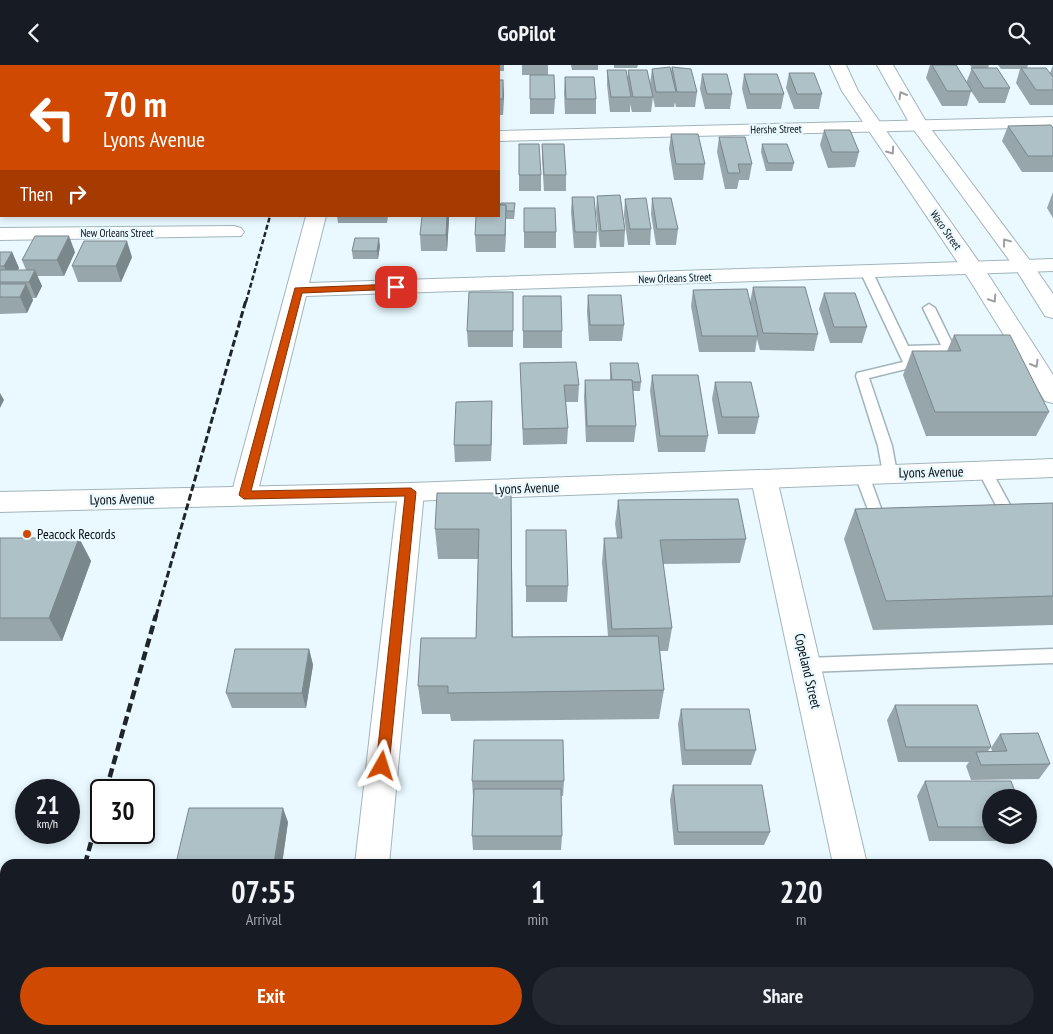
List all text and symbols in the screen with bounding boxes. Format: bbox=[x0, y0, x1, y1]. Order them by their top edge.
icon: back bbox=[20, 19, 48, 47]
text: GoPilot bbox=[498, 19, 555, 47]
icon: search bbox=[1005, 19, 1033, 47]
text: 70 m bbox=[103, 81, 167, 127]
icon: left bbox=[20, 85, 85, 150]
one-way arrow bbox=[898, 91, 908, 100]
street label: Hershe Street bbox=[750, 122, 802, 136]
text: Lyons Avenue bbox=[103, 125, 205, 153]
one-way arrow bbox=[885, 145, 894, 155]
icon: right bbox=[63, 180, 91, 208]
text: Then bbox=[20, 182, 53, 206]
street label: Waco Street bbox=[927, 208, 965, 252]
street label: New Orleans Street bbox=[80, 226, 154, 240]
one-way arrow bbox=[1003, 238, 1012, 248]
pin bbox=[375, 266, 417, 308]
street label: New Orleans Street bbox=[638, 270, 712, 286]
icon: arrive bbox=[382, 273, 410, 301]
one-way arrow bbox=[987, 294, 997, 303]
one-way arrow bbox=[1029, 358, 1039, 367]
street label: Lyons Avenue bbox=[898, 462, 964, 482]
street label: Lyons Avenue bbox=[494, 478, 560, 498]
street label: Lyons Avenue bbox=[89, 489, 155, 509]
place label: Peacock Records bbox=[37, 525, 116, 543]
marker: Peacock Records bbox=[21, 528, 33, 540]
street label: Copeland Street bbox=[791, 631, 825, 711]
position arrow bbox=[355, 739, 407, 791]
speed limit sign: 30 bbox=[90, 779, 155, 844]
text: 21 bbox=[36, 789, 59, 821]
map controls bbox=[982, 789, 1037, 844]
button: layers bbox=[982, 789, 1037, 844]
text: km/h bbox=[37, 816, 58, 831]
text: 07:55 bbox=[231, 872, 296, 911]
text: 1 bbox=[531, 872, 545, 911]
text: 220 bbox=[780, 872, 823, 911]
text: Arrival bbox=[246, 909, 282, 929]
text: min bbox=[527, 909, 548, 929]
text: m bbox=[796, 909, 806, 929]
button: Exit bbox=[20, 967, 522, 1025]
button: Share bbox=[532, 967, 1034, 1025]

